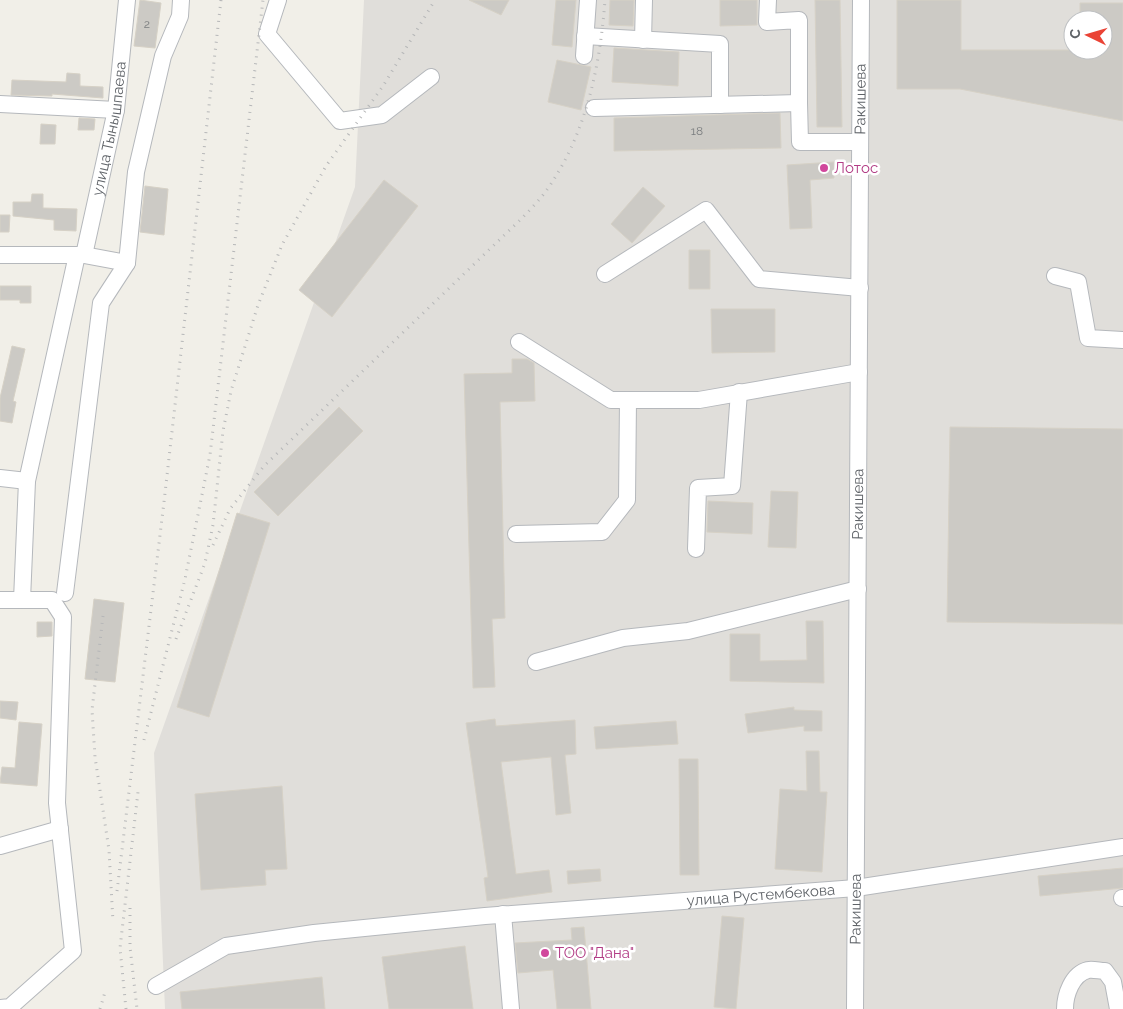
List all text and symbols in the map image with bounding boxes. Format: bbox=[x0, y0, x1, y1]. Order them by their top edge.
north arrow bbox=[1063, 10, 1113, 60]
house number: 2 bbox=[144, 17, 150, 31]
text: С bbox=[1067, 28, 1083, 39]
street label: улица Тынышпаева bbox=[88, 61, 130, 198]
street label: Ракишева bbox=[851, 63, 870, 135]
house number: 18 bbox=[691, 124, 703, 138]
place label: Лотос bbox=[834, 159, 878, 177]
marker: Лотос bbox=[818, 162, 830, 174]
street label: Ракишева bbox=[849, 468, 867, 540]
street label: Ракишева bbox=[846, 873, 865, 945]
street label: улица Рустембекова bbox=[686, 881, 836, 910]
place label: ТОО "Дана" bbox=[555, 944, 634, 962]
marker: ТОО "Дана" bbox=[539, 947, 551, 959]

